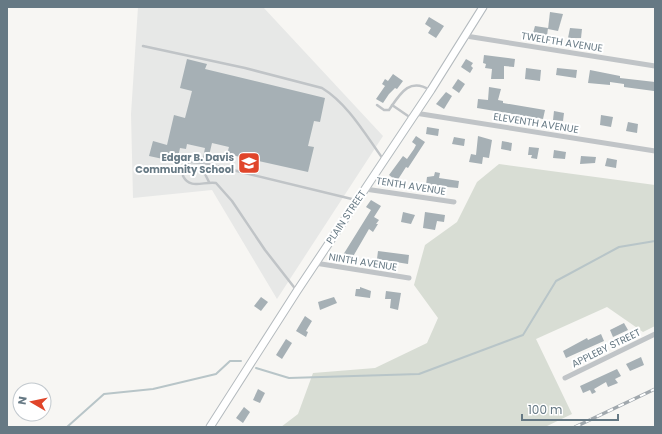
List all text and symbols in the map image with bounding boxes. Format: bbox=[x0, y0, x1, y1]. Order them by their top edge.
street label: TWELFTH AVENUE bbox=[520, 28, 604, 56]
street label: ELEVENTH AVENUE bbox=[492, 109, 580, 137]
place label: Edgar B. Davis Community School bbox=[135, 150, 234, 177]
school or university icon: Edgar B. Davis Community School bbox=[236, 150, 262, 176]
street label: TENTH AVENUE bbox=[375, 173, 447, 199]
street label: PLAIN STREET bbox=[322, 187, 370, 247]
street label: NINTH AVENUE bbox=[328, 249, 398, 275]
street label: APPLEBY STREET bbox=[569, 324, 644, 371]
north arrow bbox=[12, 382, 52, 422]
text: N bbox=[14, 395, 31, 406]
scale bar bbox=[522, 396, 618, 422]
text: 100 m bbox=[528, 401, 562, 418]

